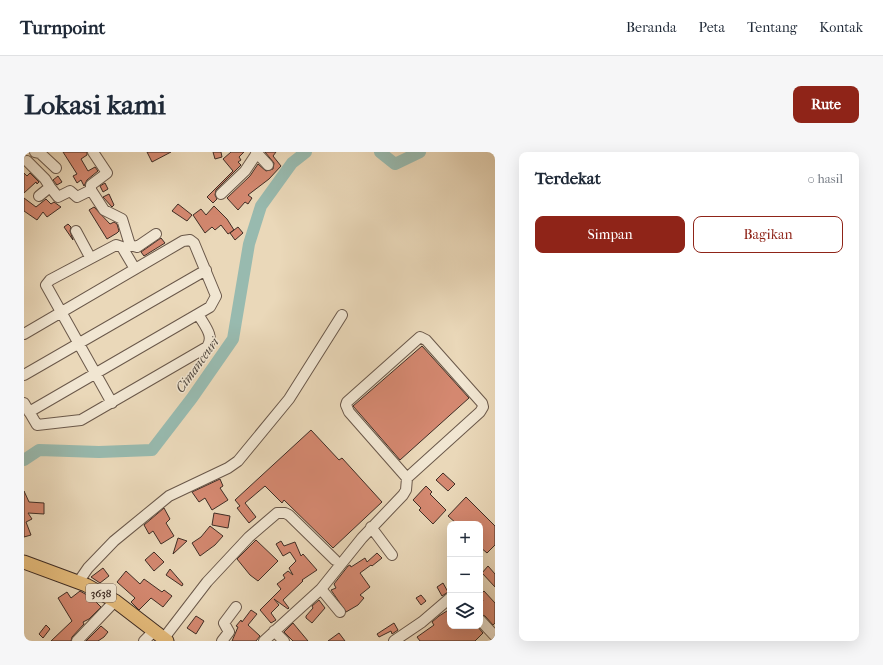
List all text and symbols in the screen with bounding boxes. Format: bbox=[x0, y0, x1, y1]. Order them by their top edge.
text: Turnpoint bbox=[20, 17, 105, 39]
text: Beranda bbox=[626, 19, 677, 36]
text: Peta bbox=[699, 19, 725, 36]
text: Tentang bbox=[747, 19, 797, 36]
text: Kontak bbox=[819, 19, 863, 36]
button: Rute bbox=[793, 86, 859, 123]
text: Lokasi kami bbox=[24, 88, 166, 121]
text: Terdekat bbox=[535, 168, 601, 188]
text: 0 hasil bbox=[807, 171, 843, 186]
button: Simpan bbox=[535, 216, 685, 253]
button: Bagikan bbox=[693, 216, 843, 253]
water label: Cimanceuri bbox=[172, 334, 223, 395]
map controls bbox=[447, 521, 483, 629]
button: + bbox=[447, 521, 483, 557]
button: − bbox=[447, 557, 483, 593]
road number: 3638 bbox=[86, 584, 116, 602]
button: layers bbox=[447, 593, 483, 629]

